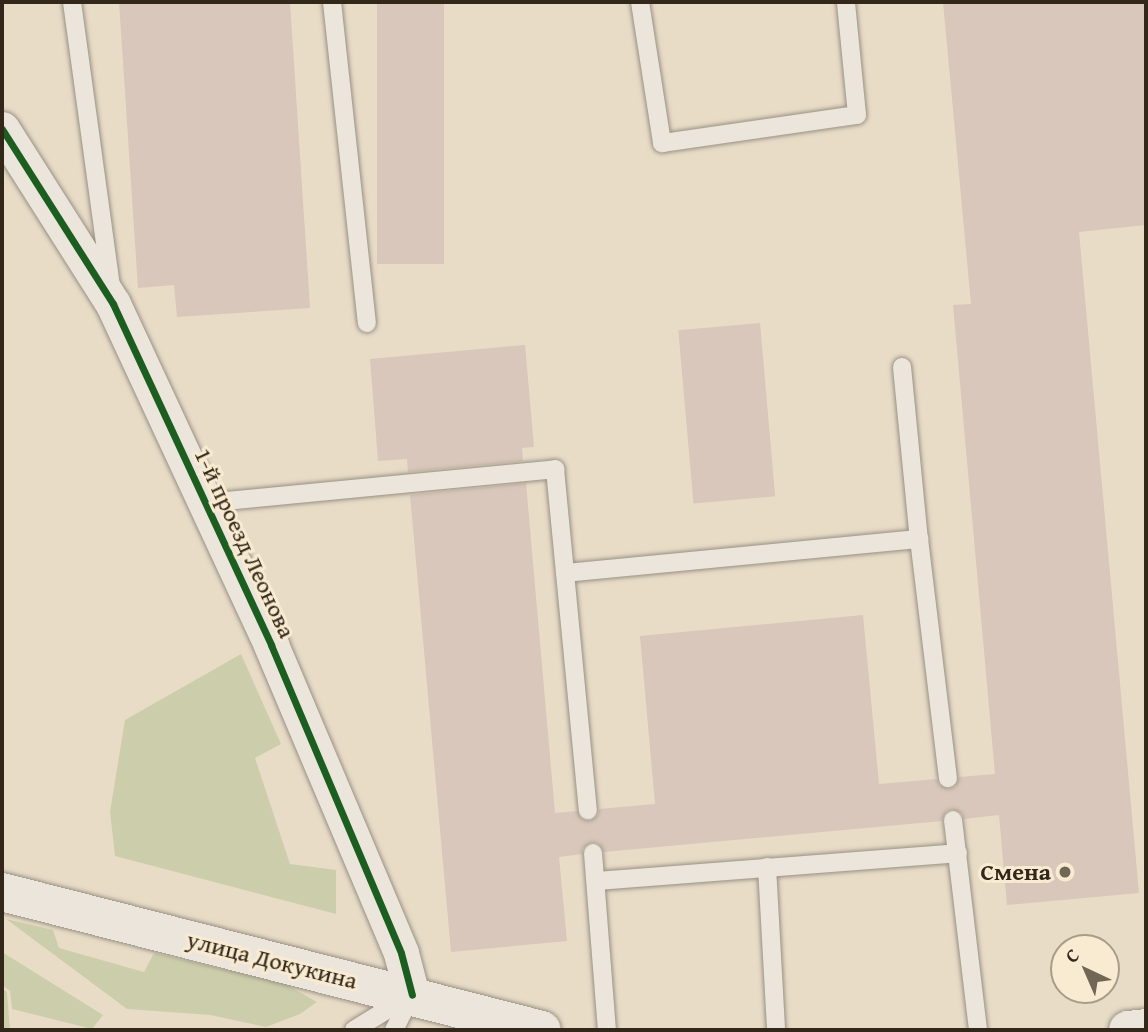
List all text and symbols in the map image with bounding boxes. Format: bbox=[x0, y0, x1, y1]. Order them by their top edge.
street label: 1-й проезд Леонова bbox=[188, 443, 302, 643]
place label: Смена bbox=[981, 858, 1051, 886]
marker: Смена bbox=[1057, 864, 1073, 880]
street label: улица Докукина bbox=[184, 925, 360, 995]
north arrow bbox=[1050, 934, 1120, 1004]
text: С bbox=[1058, 942, 1085, 969]

